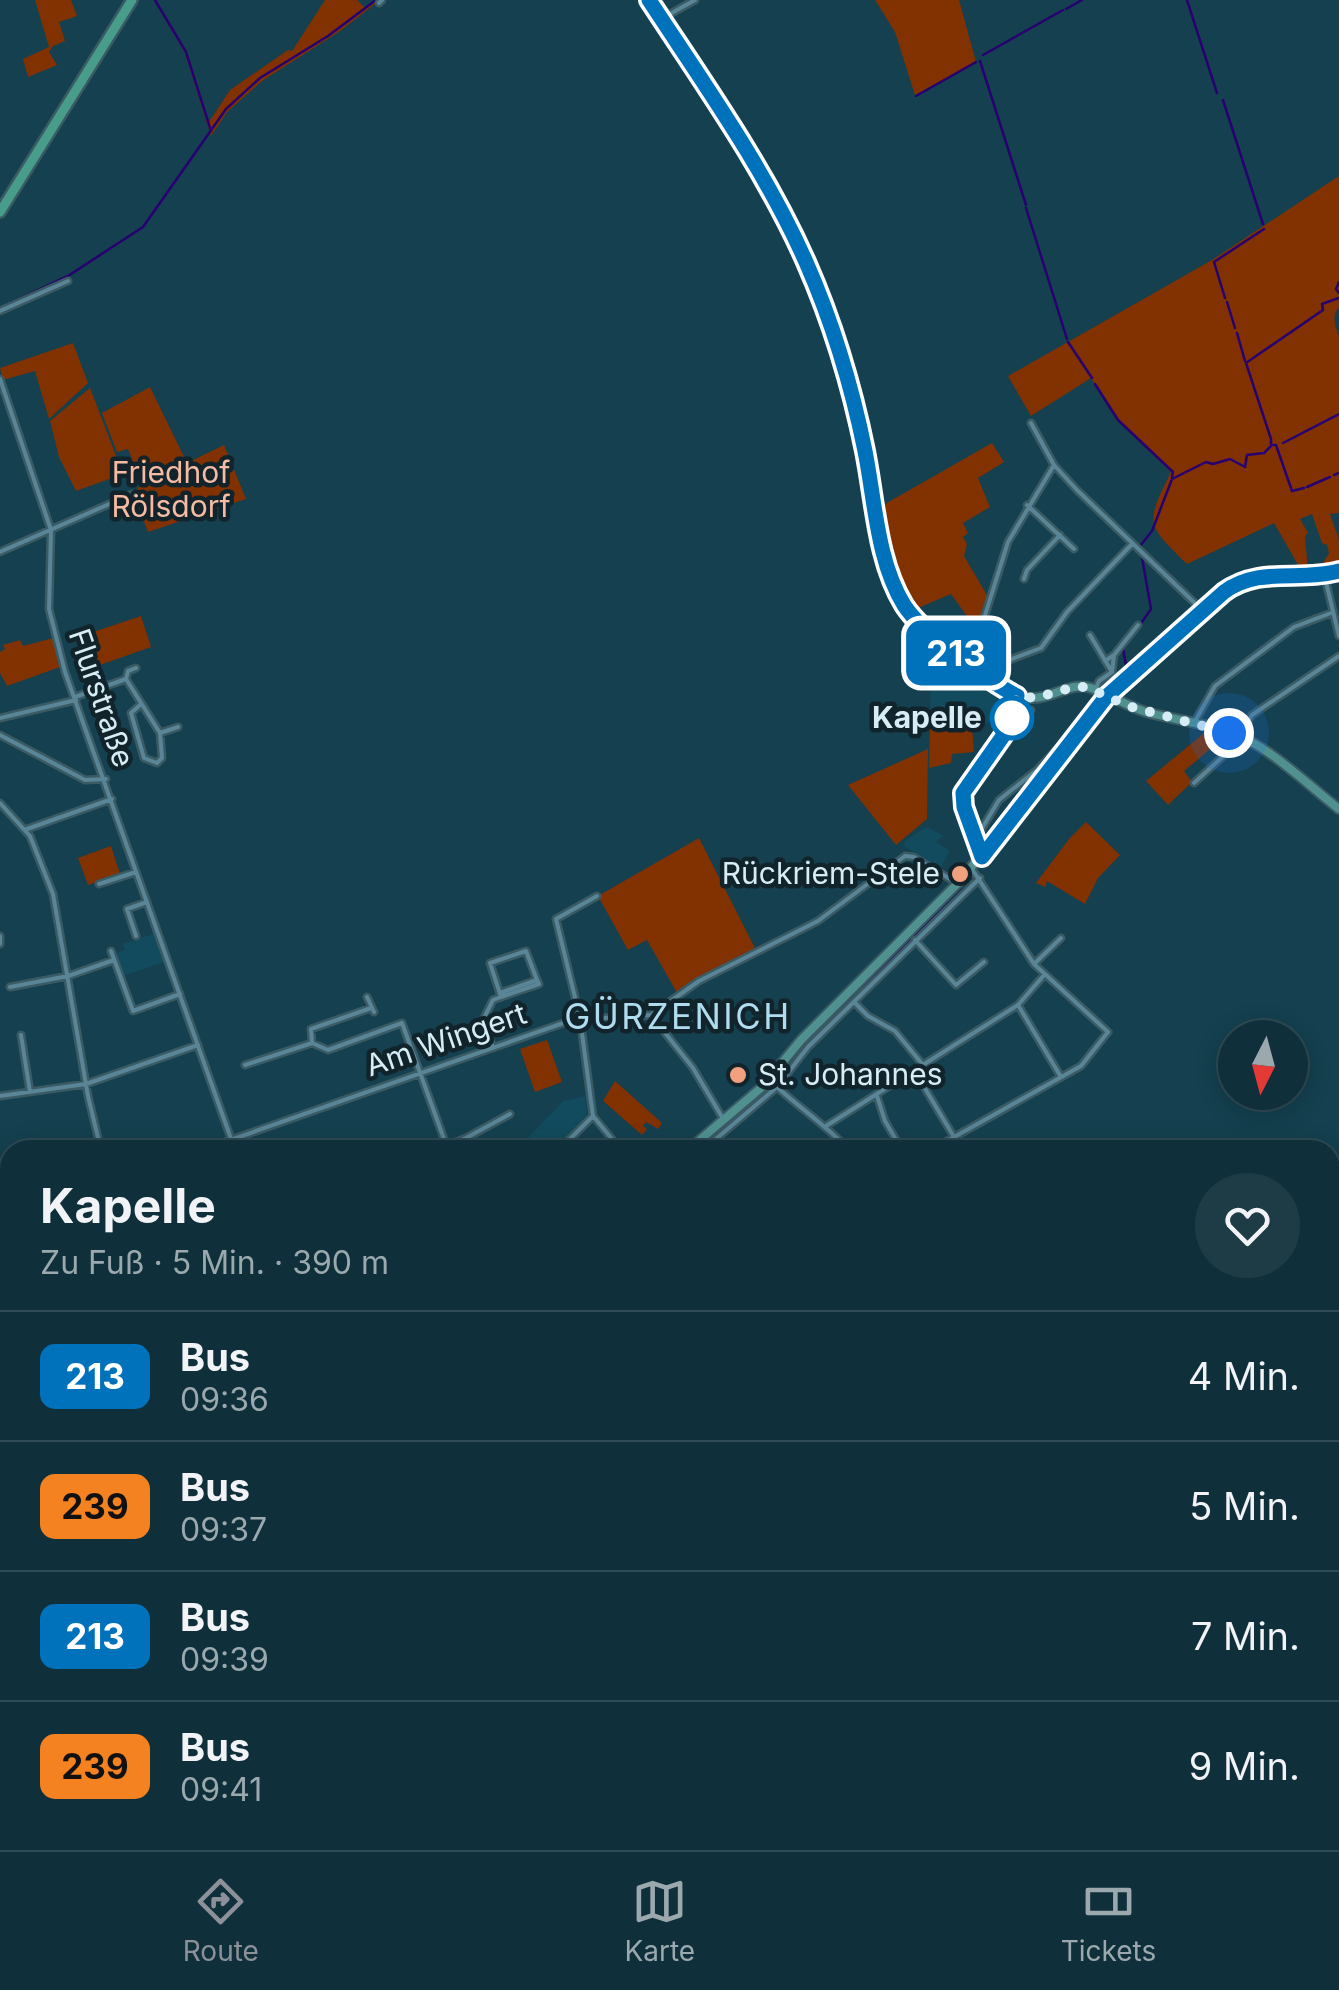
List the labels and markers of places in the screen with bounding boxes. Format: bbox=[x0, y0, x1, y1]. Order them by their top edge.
marker: Kapelle bbox=[991, 697, 1033, 739]
place label: Kapelle bbox=[872, 699, 982, 735]
place label: Rückriem-Stele bbox=[722, 855, 940, 891]
marker: Rückriem-Stele bbox=[949, 863, 971, 885]
place label: St. Johannes bbox=[758, 1056, 943, 1092]
marker: St. Johannes bbox=[727, 1064, 749, 1086]

